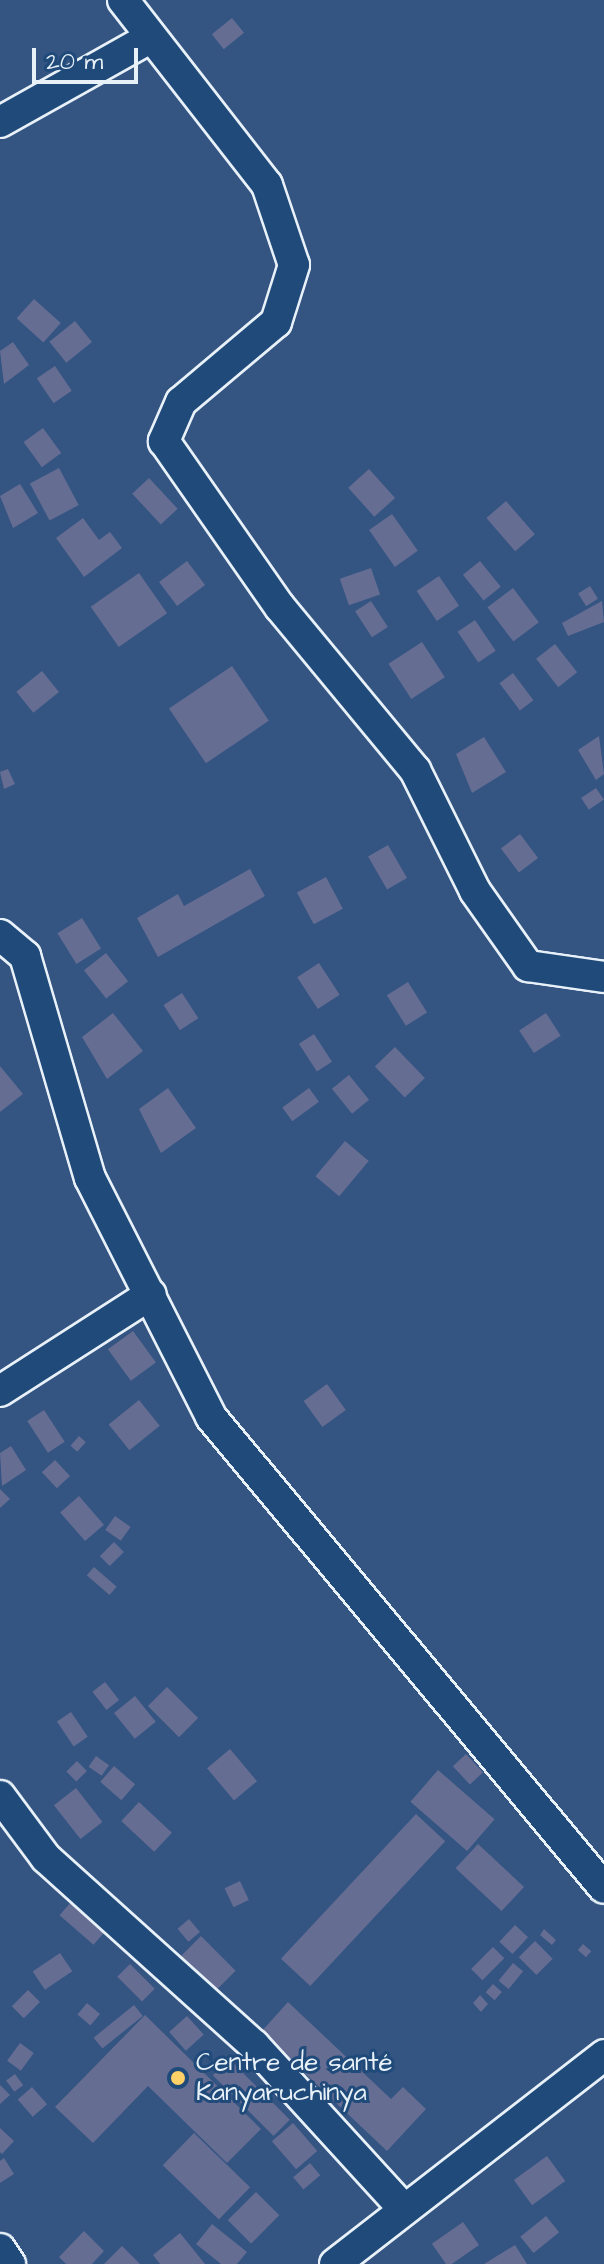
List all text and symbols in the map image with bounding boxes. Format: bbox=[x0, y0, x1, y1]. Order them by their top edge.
scale bar bbox=[36, 32, 142, 82]
text: 20 m bbox=[46, 45, 103, 79]
place label: Centre de santé Kanyaruchinya bbox=[196, 2047, 392, 2108]
marker: Centre de santé Kanyaruchinya bbox=[167, 2067, 189, 2089]

